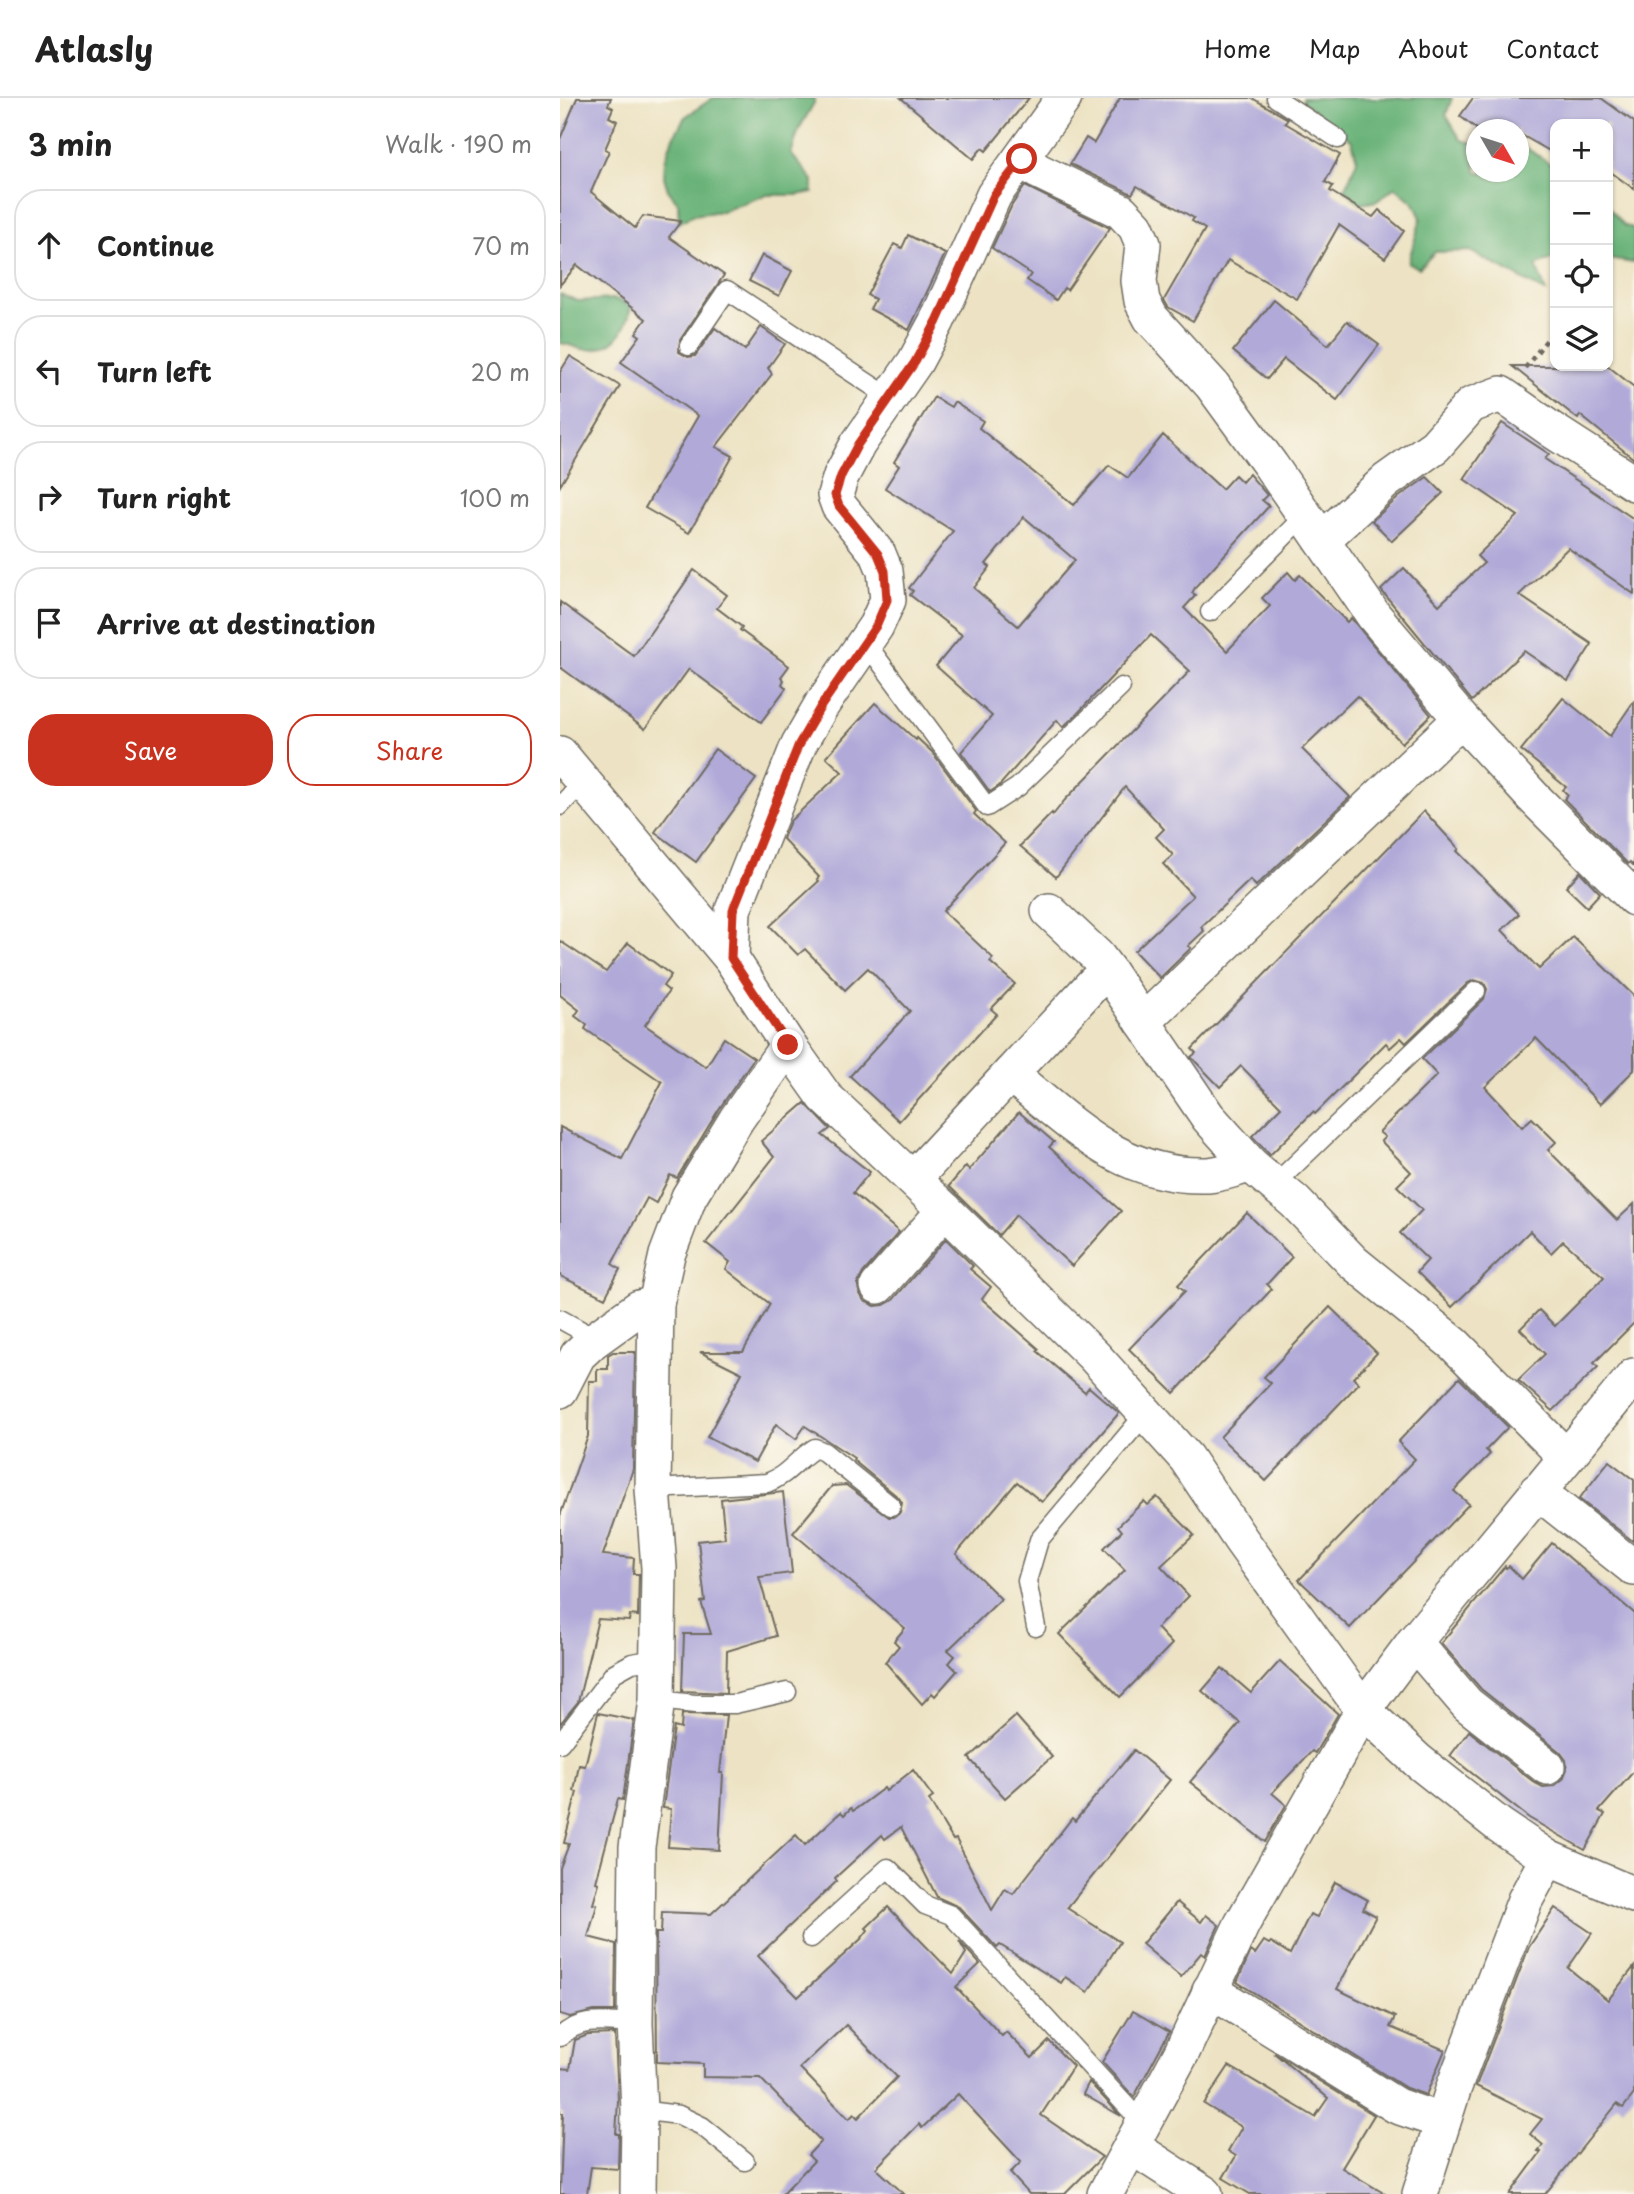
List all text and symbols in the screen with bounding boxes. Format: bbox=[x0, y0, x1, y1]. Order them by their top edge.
text: Atlasly bbox=[35, 23, 153, 73]
text: Home bbox=[1204, 30, 1271, 66]
text: Map bbox=[1309, 30, 1360, 66]
text: About bbox=[1398, 30, 1468, 66]
text: Contact bbox=[1506, 30, 1599, 66]
north arrow bbox=[1466, 119, 1529, 182]
map controls bbox=[1550, 119, 1613, 371]
button: + bbox=[1550, 119, 1613, 182]
text: 3 min bbox=[28, 121, 113, 166]
text: Walk · 190 m bbox=[385, 126, 532, 161]
route start bbox=[1006, 143, 1037, 174]
button: − bbox=[1550, 182, 1613, 245]
icon: ahead bbox=[30, 226, 68, 264]
text: Continue bbox=[97, 226, 214, 265]
text: 70 m bbox=[472, 228, 530, 263]
button: locate bbox=[1550, 245, 1613, 308]
button: layers bbox=[1550, 308, 1613, 371]
icon: left bbox=[30, 352, 68, 390]
text: Turn left bbox=[97, 352, 212, 391]
text: 20 m bbox=[471, 354, 530, 389]
icon: right bbox=[30, 478, 68, 516]
text: Turn right bbox=[97, 478, 231, 517]
text: 100 m bbox=[460, 480, 530, 515]
icon: arrive bbox=[30, 604, 68, 642]
text: Arrive at destination bbox=[97, 604, 376, 643]
button: Save bbox=[28, 714, 273, 786]
button: Share bbox=[287, 714, 532, 786]
route end bbox=[772, 1029, 803, 1060]

